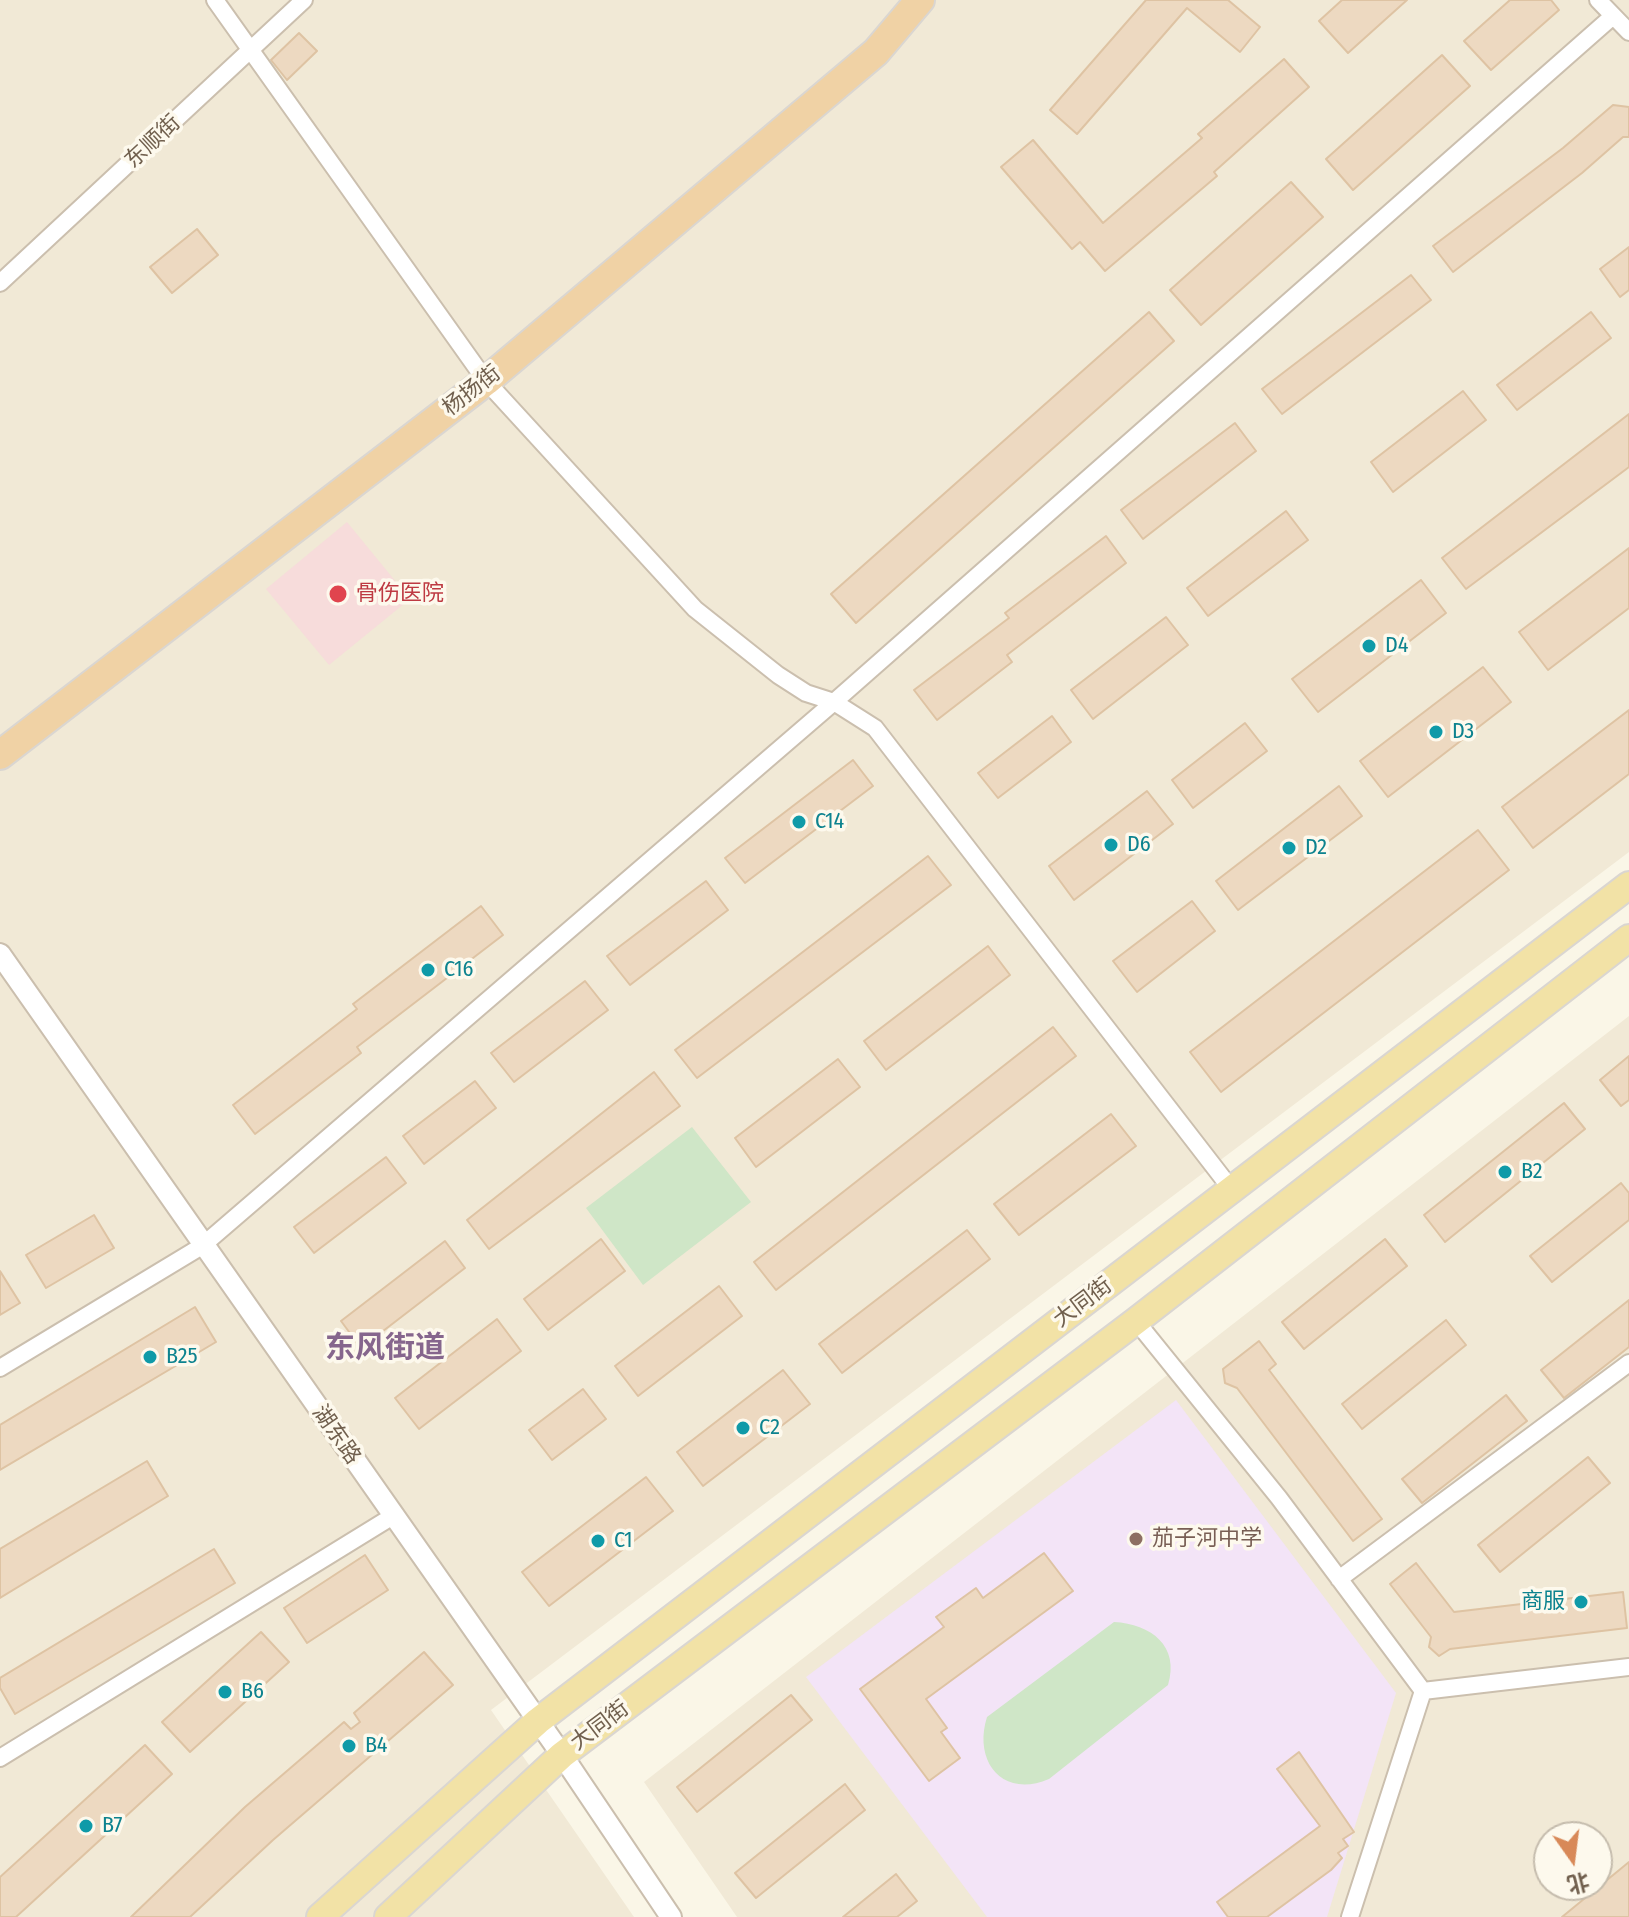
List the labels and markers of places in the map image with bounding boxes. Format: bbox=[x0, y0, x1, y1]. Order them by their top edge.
place label: 骨伤医院 bbox=[356, 581, 444, 607]
marker: 骨伤医院 bbox=[327, 583, 349, 605]
place label: D4 bbox=[1385, 633, 1408, 659]
marker: D4 bbox=[1360, 637, 1378, 655]
place label: D3 bbox=[1452, 719, 1474, 745]
marker: D3 bbox=[1427, 723, 1445, 741]
place label: C14 bbox=[815, 809, 844, 835]
marker: C14 bbox=[790, 813, 808, 831]
place label: D6 bbox=[1127, 832, 1151, 858]
place label: D2 bbox=[1305, 835, 1327, 861]
marker: D6 bbox=[1102, 836, 1120, 854]
marker: D2 bbox=[1280, 839, 1298, 857]
place label: C16 bbox=[444, 957, 473, 983]
marker: C16 bbox=[419, 961, 437, 979]
place label: B2 bbox=[1521, 1159, 1542, 1185]
marker: B2 bbox=[1496, 1163, 1514, 1181]
place label: B25 bbox=[166, 1344, 198, 1370]
marker: B25 bbox=[141, 1348, 159, 1366]
place label: C2 bbox=[759, 1415, 780, 1441]
marker: C2 bbox=[734, 1419, 752, 1437]
place label: 茄子河中学 bbox=[1152, 1526, 1262, 1552]
place label: C1 bbox=[614, 1528, 633, 1554]
marker: 茄子河中学 bbox=[1127, 1530, 1145, 1548]
marker: C1 bbox=[589, 1532, 607, 1550]
place label: 商服 bbox=[1521, 1589, 1565, 1615]
marker: 商服 bbox=[1572, 1593, 1590, 1611]
place label: B6 bbox=[241, 1679, 264, 1705]
marker: B6 bbox=[216, 1683, 234, 1701]
place label: B4 bbox=[365, 1733, 387, 1759]
marker: B4 bbox=[340, 1737, 358, 1755]
place label: B7 bbox=[102, 1813, 122, 1839]
marker: B7 bbox=[77, 1817, 95, 1835]

